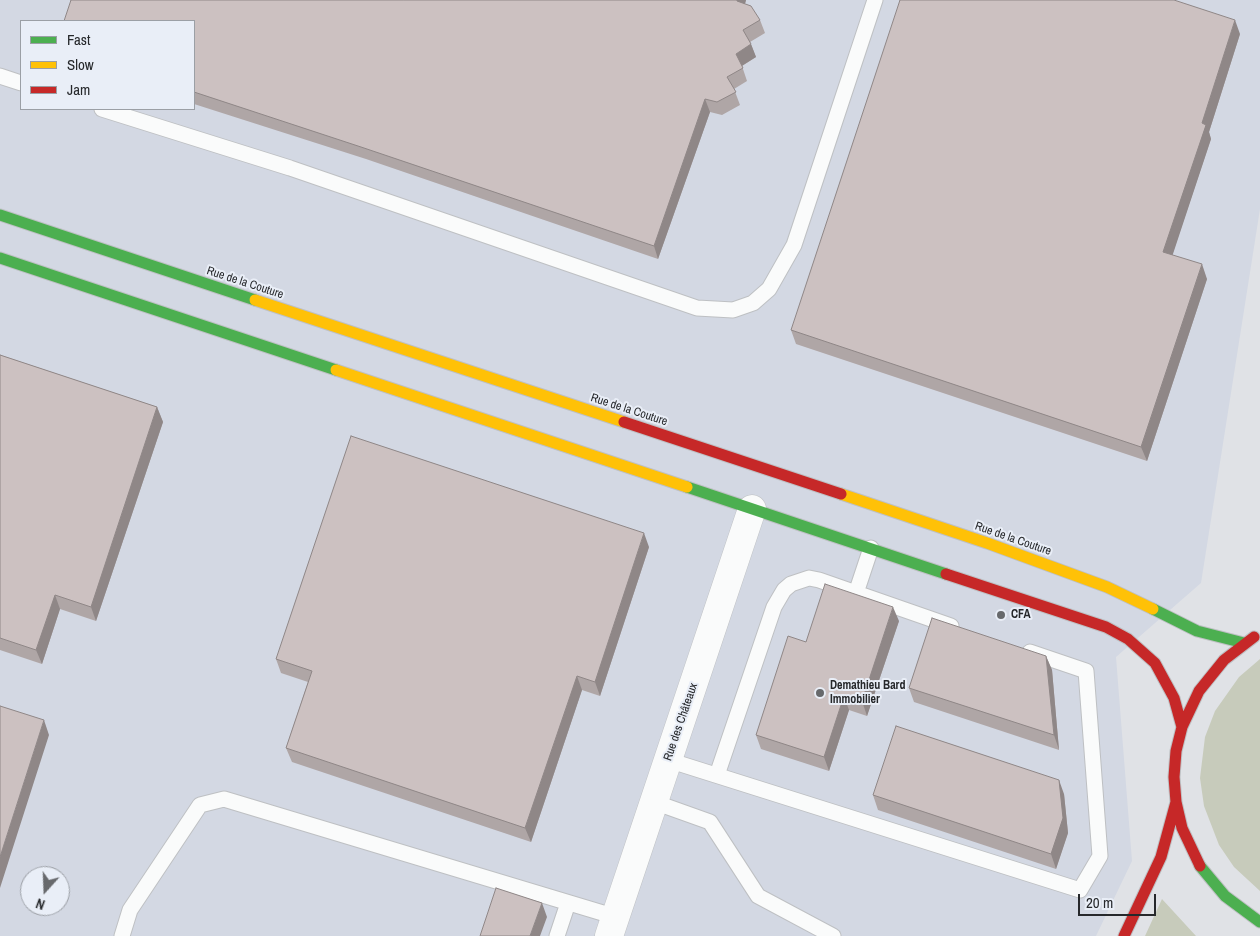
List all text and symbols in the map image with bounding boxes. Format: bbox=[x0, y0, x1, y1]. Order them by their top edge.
legend bbox=[20, 20, 195, 110]
text: Fast bbox=[67, 29, 90, 50]
text: Slow bbox=[67, 54, 94, 75]
text: Jam bbox=[67, 79, 90, 100]
street label: Rue de la Couture bbox=[205, 264, 285, 302]
street label: Rue de la Couture bbox=[589, 391, 669, 429]
street label: Rue de la Couture bbox=[973, 519, 1053, 559]
place label: CFA bbox=[1011, 608, 1031, 622]
marker: CFA bbox=[995, 609, 1007, 621]
place label: Demathieu Bard Immobilier bbox=[830, 679, 905, 707]
street label: Rue des Châteaux bbox=[661, 681, 701, 763]
marker: Demathieu Bard Immobilier bbox=[814, 687, 826, 699]
north arrow bbox=[20, 866, 70, 916]
scale bar bbox=[1080, 884, 1158, 916]
text: 20 m bbox=[1086, 892, 1113, 913]
text: N bbox=[33, 894, 47, 914]

